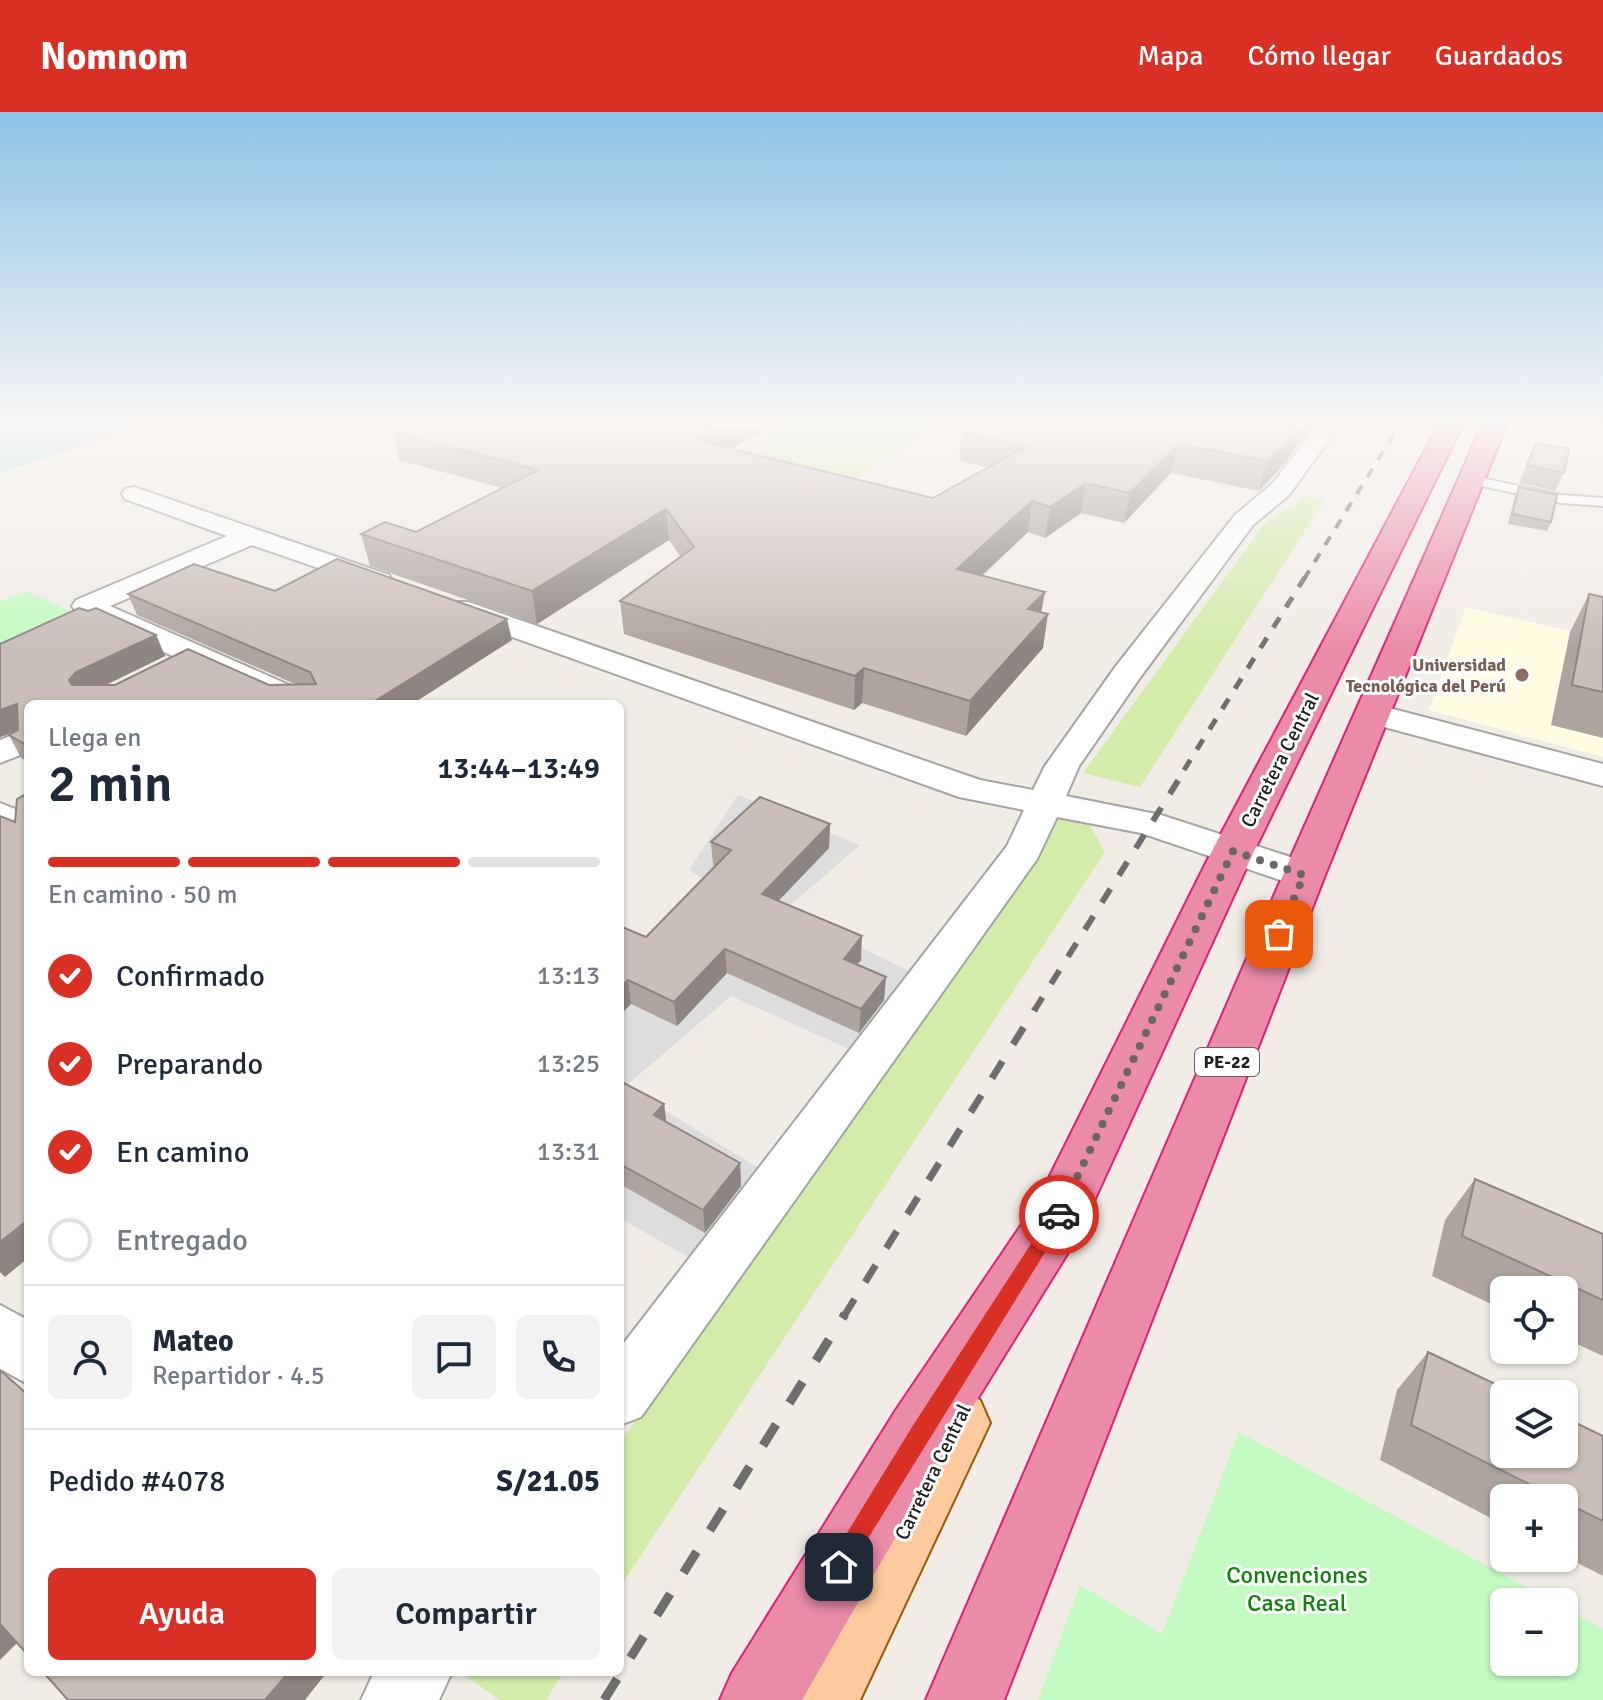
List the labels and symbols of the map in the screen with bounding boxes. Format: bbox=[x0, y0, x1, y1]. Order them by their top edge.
place label: Universidad Tecnológica del Perú bbox=[1346, 654, 1506, 697]
marker: Universidad Tecnológica del Perú bbox=[1513, 666, 1531, 684]
street label: Carretera Central bbox=[1235, 688, 1325, 832]
pin bbox=[1245, 900, 1313, 968]
road number: PE-22 bbox=[1195, 1048, 1259, 1076]
courier bbox=[1019, 1175, 1099, 1255]
street label: Carretera Central bbox=[889, 1400, 977, 1544]
pin bbox=[805, 1533, 873, 1601]
park label: Convenciones Casa Real bbox=[1226, 1560, 1368, 1618]

